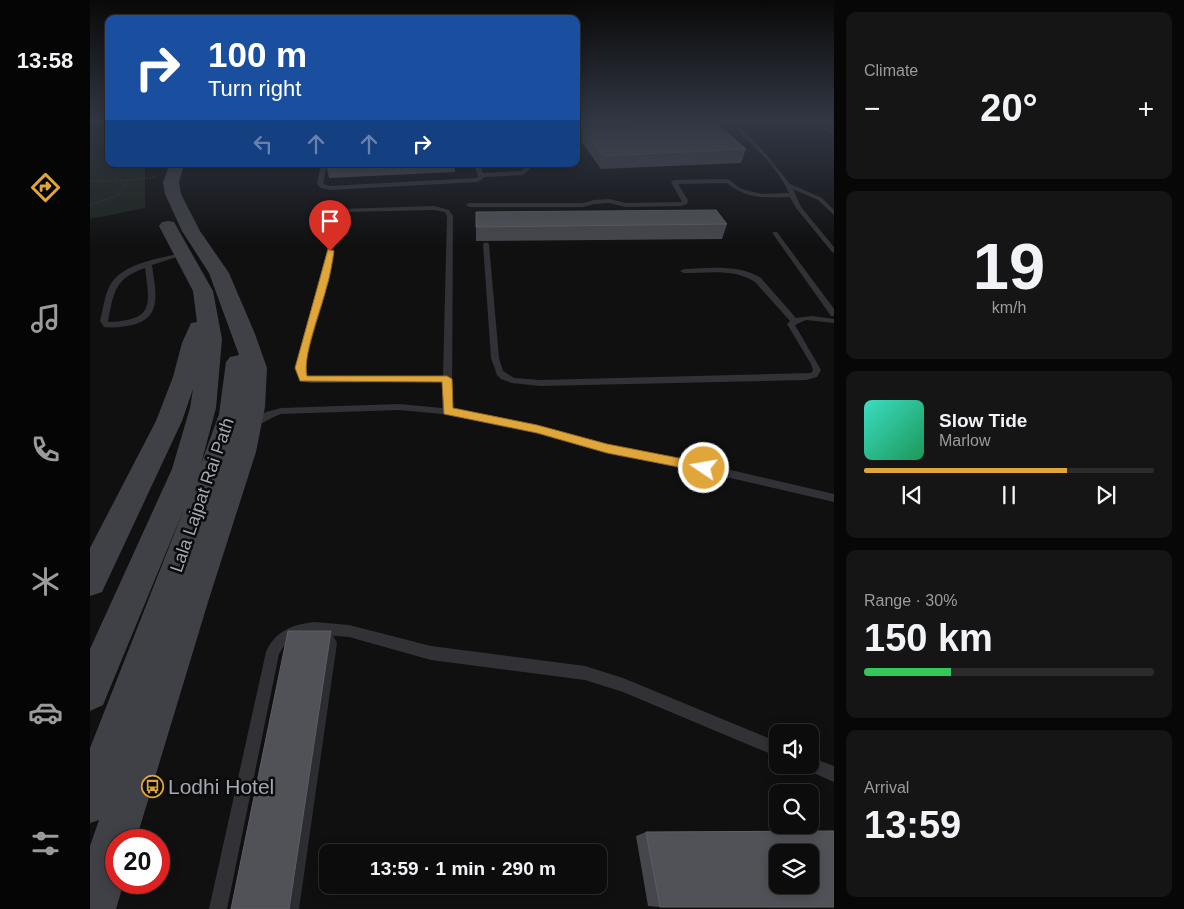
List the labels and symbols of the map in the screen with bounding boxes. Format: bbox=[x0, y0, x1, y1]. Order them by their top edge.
pin bbox=[309, 200, 351, 251]
street label: Lala Lajpat Rai Path bbox=[166, 415, 238, 575]
position arrow bbox=[677, 441, 729, 493]
bus stop icon: Lodhi Hotel bbox=[140, 775, 164, 799]
place label: Lodhi Hotel bbox=[168, 775, 274, 798]
speed limit sign: 20 bbox=[105, 829, 170, 894]

